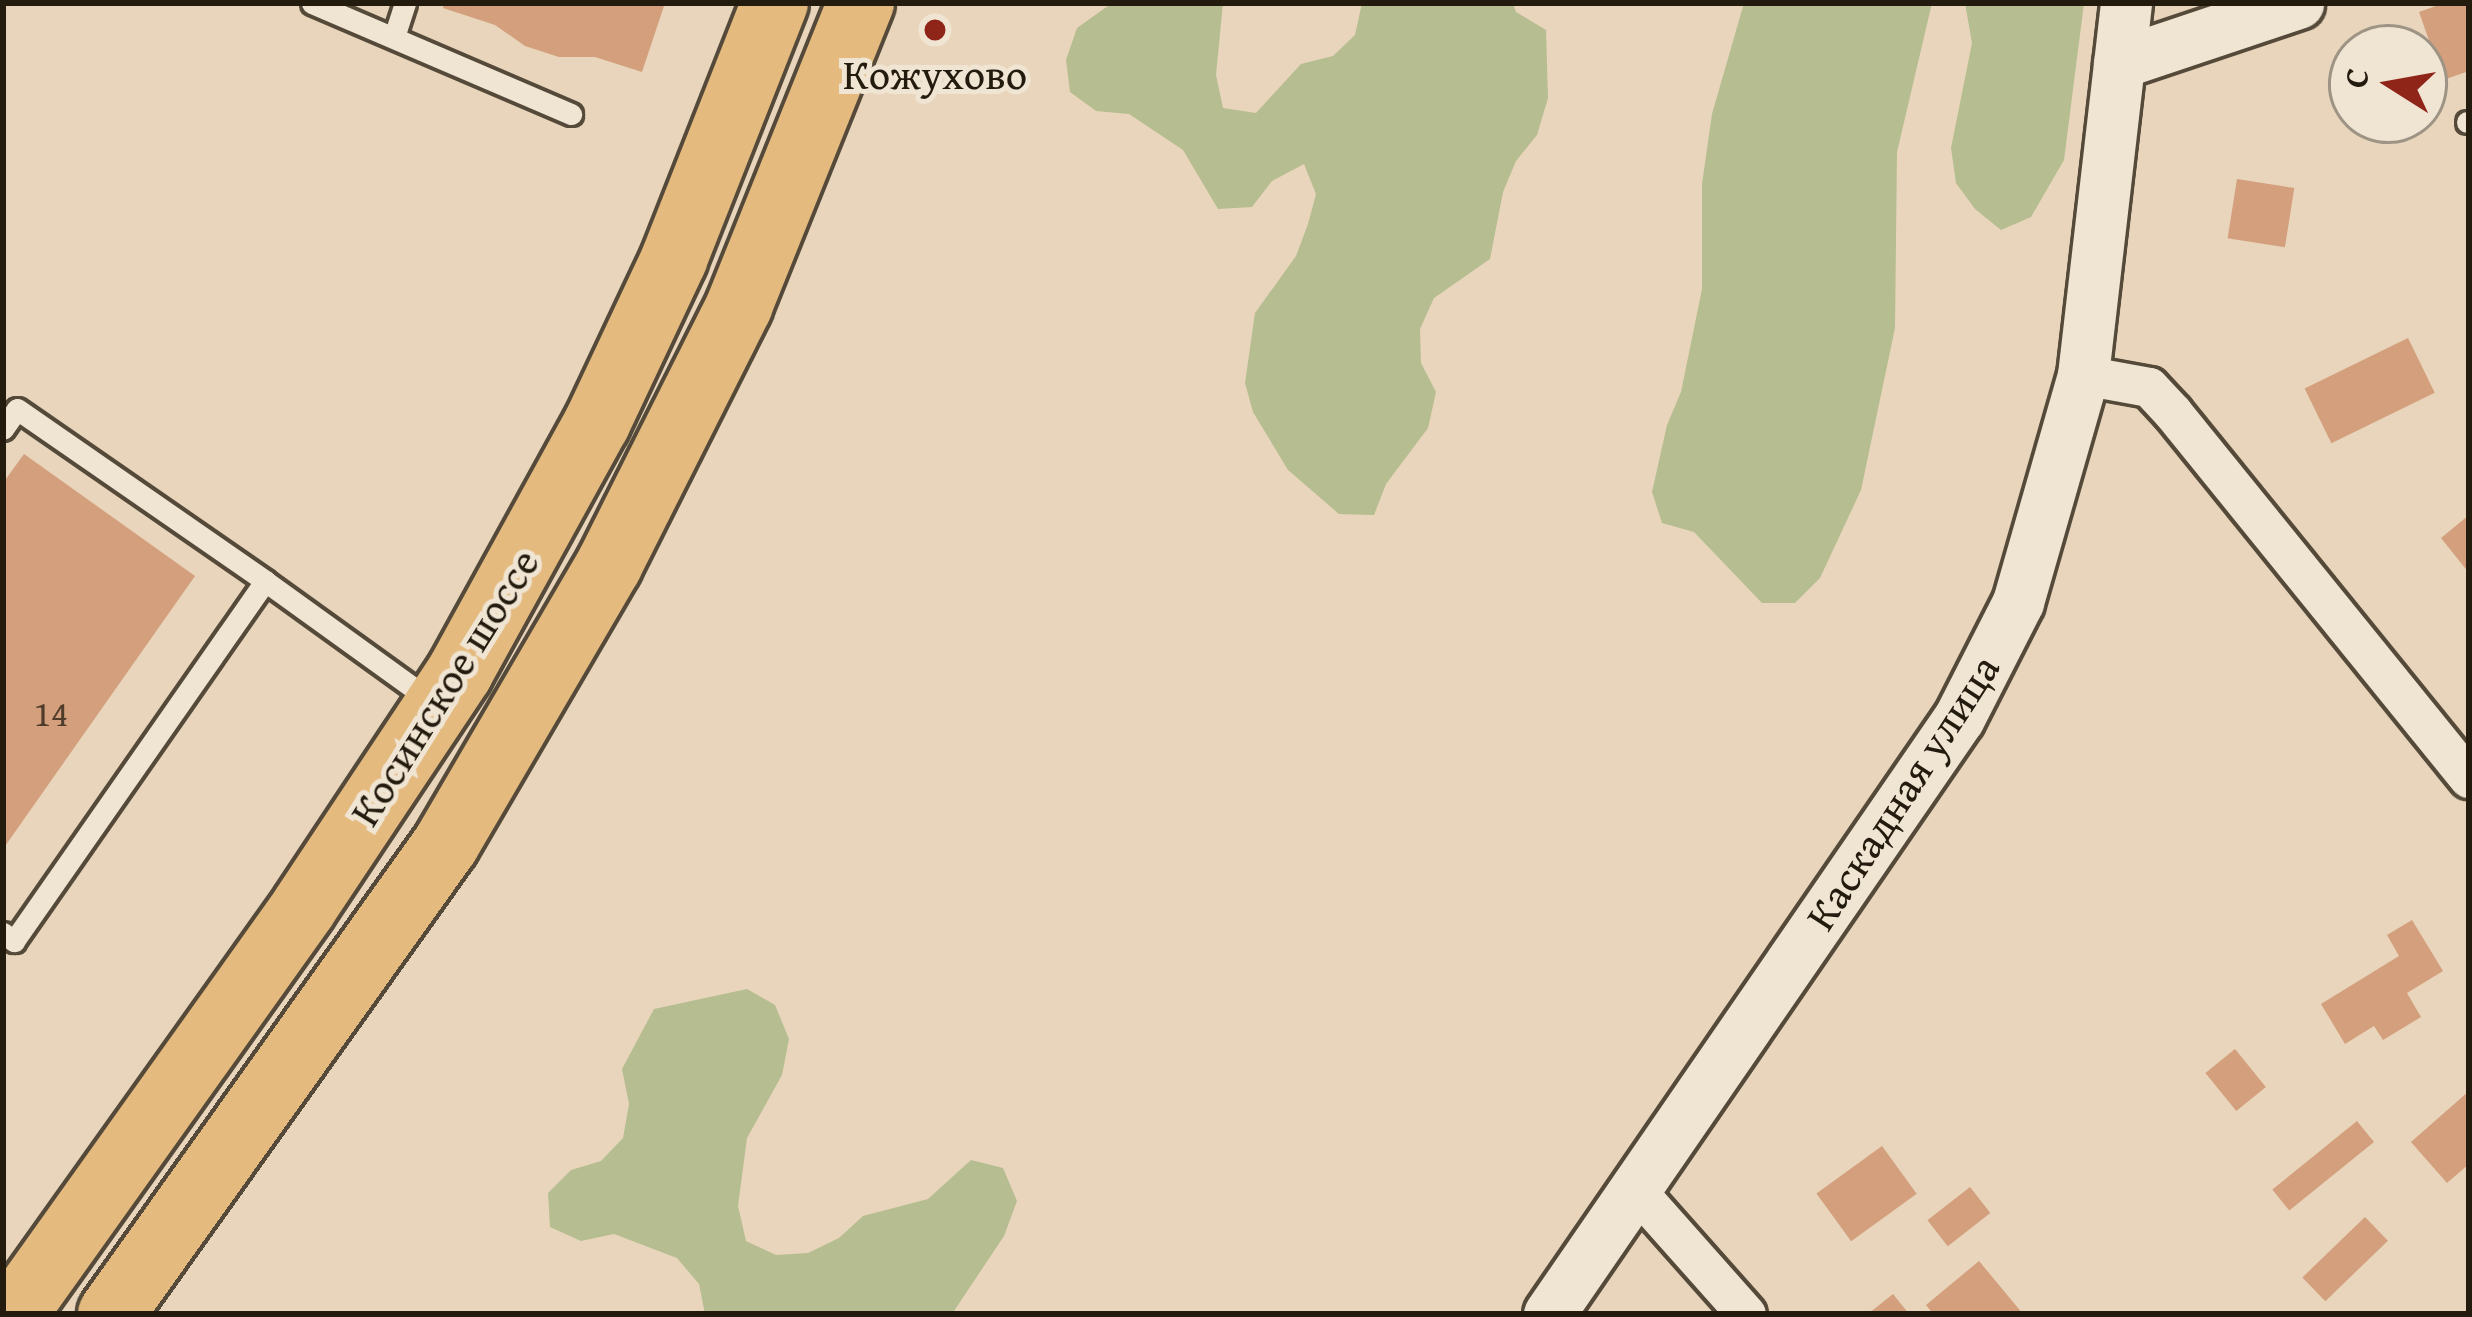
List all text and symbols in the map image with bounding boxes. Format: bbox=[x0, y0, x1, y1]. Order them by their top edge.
marker: Кожухово bbox=[922, 17, 948, 43]
north arrow bbox=[2328, 24, 2448, 144]
place label: Кожухово bbox=[843, 49, 1027, 99]
text: С bbox=[2330, 64, 2381, 91]
street label: Косинское шоссе bbox=[339, 540, 549, 834]
street label: Каскадная улица bbox=[1794, 645, 2010, 939]
house number: 14 bbox=[34, 691, 68, 735]

